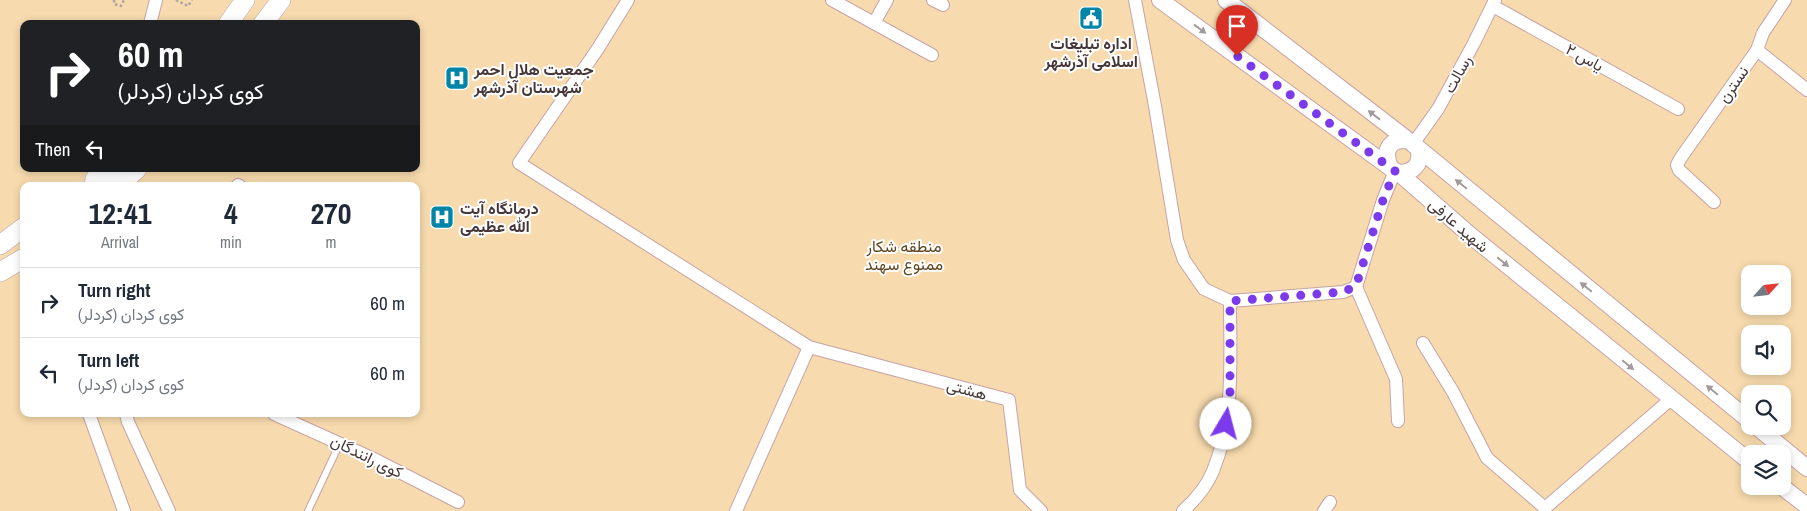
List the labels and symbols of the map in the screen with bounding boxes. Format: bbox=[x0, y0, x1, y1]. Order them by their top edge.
public building icon: اداره تبلیغات اسلامی آذرشهر bbox=[1078, 5, 1104, 31]
pin bbox=[1216, 5, 1258, 56]
one-way arrow bbox=[1193, 24, 1207, 34]
place label: اداره تبلیغات اسلامی آذرشهر bbox=[1043, 32, 1138, 72]
street label: یاس ۲ bbox=[1562, 38, 1608, 76]
street label: رسالت bbox=[1438, 51, 1476, 97]
place label: جمعیت هلال احمر شهرستان آذرشهر bbox=[473, 58, 594, 98]
street label: نسترن bbox=[1712, 61, 1754, 107]
hospital icon: جمعیت هلال احمر شهرستان آذرشهر bbox=[444, 65, 470, 91]
one-way arrow bbox=[1368, 109, 1381, 120]
one-way arrow bbox=[1455, 179, 1468, 190]
street label: شهید عارفی bbox=[1424, 193, 1494, 257]
place label: درمانگاه آیت الله عظیمی bbox=[460, 197, 539, 237]
hospital icon: درمانگاه آیت الله عظیمی bbox=[429, 204, 455, 230]
park label: منطقه شکار ممنوع سهند bbox=[865, 235, 943, 276]
one-way arrow bbox=[1496, 256, 1509, 267]
north arrow bbox=[1741, 265, 1791, 315]
one-way arrow bbox=[1580, 282, 1593, 293]
one-way arrow bbox=[1622, 359, 1635, 370]
street label: هشتی bbox=[944, 373, 990, 405]
one-way arrow bbox=[1706, 385, 1719, 396]
position arrow bbox=[1199, 397, 1251, 449]
street label: کوی رانندگان bbox=[327, 429, 407, 483]

